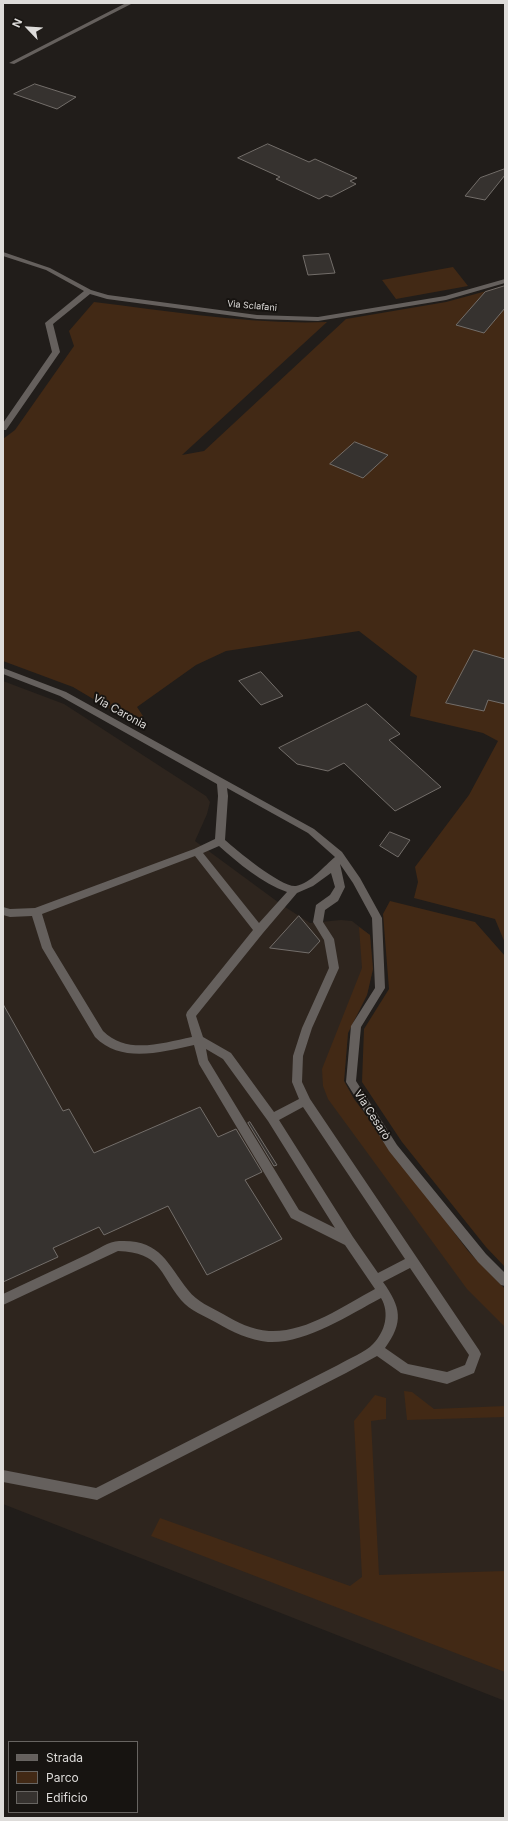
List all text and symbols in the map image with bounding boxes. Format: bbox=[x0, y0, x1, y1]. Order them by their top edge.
north arrow bbox=[8, 8, 48, 48]
text: N bbox=[9, 16, 25, 30]
street label: Via Sclafani bbox=[227, 298, 277, 314]
street label: Via Caronia bbox=[91, 692, 149, 732]
street label: Via Cesarò bbox=[351, 1088, 393, 1142]
legend bbox=[8, 1741, 138, 1813]
text: Strada bbox=[46, 1750, 83, 1765]
text: Parco bbox=[46, 1770, 79, 1785]
text: Edificio bbox=[46, 1790, 88, 1805]

